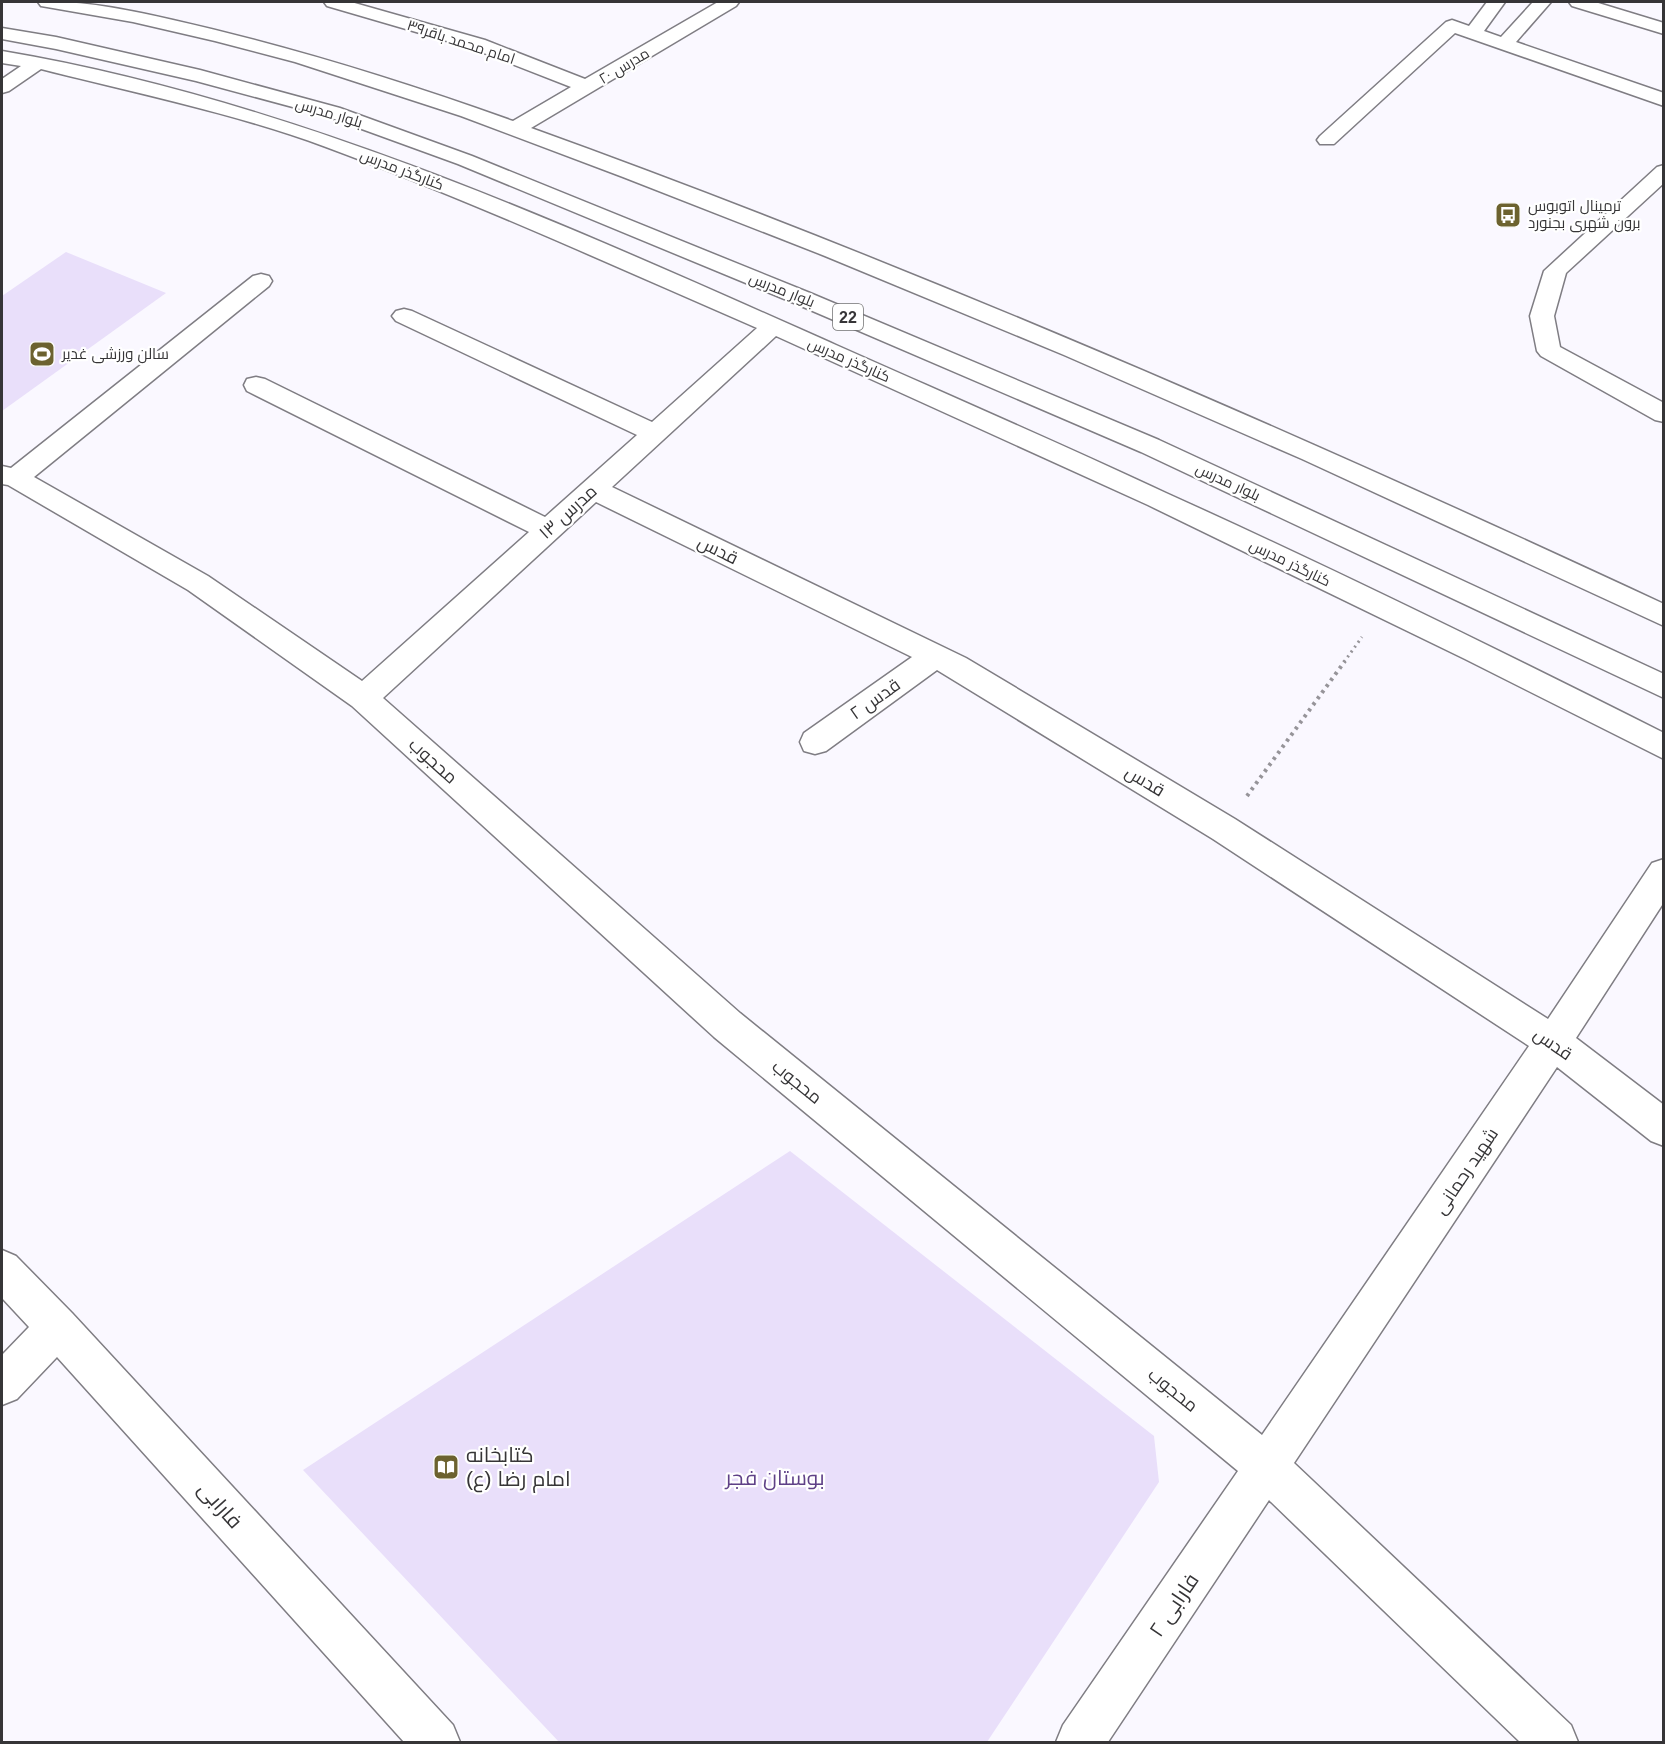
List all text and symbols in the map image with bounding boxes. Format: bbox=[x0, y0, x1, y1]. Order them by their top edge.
street label: امام محمد باقر۳۹ bbox=[404, 16, 517, 69]
street label: مدرس ۲۰ bbox=[596, 44, 653, 89]
street label: بلوار مدرس bbox=[293, 94, 365, 133]
street label: کنارگذر مدرس bbox=[357, 146, 446, 195]
place label: ترمینال اتوبوس برون شهری بجنورد bbox=[1528, 197, 1641, 233]
bus stop icon: ترمینال اتوبوس برون شهری بجنورد bbox=[1493, 200, 1523, 230]
street label: بلوار مدرس bbox=[746, 269, 817, 312]
road number: 22 bbox=[833, 304, 863, 330]
street label: کنارگذر مدرس bbox=[805, 334, 893, 387]
sports icon: سالن ورزشی غدیر bbox=[27, 339, 57, 369]
place label: سالن ورزشی غدیر bbox=[61, 345, 169, 364]
street label: بلوار مدرس bbox=[1192, 459, 1263, 506]
street label: مدرس ۱۳ bbox=[535, 481, 602, 544]
street label: قدس bbox=[694, 532, 741, 569]
street label: کنارگذر مدرس bbox=[1246, 536, 1334, 591]
street label: قدس ۲ bbox=[846, 675, 905, 724]
street label: محجوب bbox=[404, 734, 461, 789]
street label: قدس bbox=[1121, 762, 1168, 801]
street label: قدس bbox=[1529, 1024, 1576, 1065]
street label: محجوب bbox=[768, 1056, 826, 1109]
street label: شهید رحمانی bbox=[1430, 1124, 1503, 1218]
street label: محجوب bbox=[1144, 1364, 1202, 1417]
place label: کتابخانه امام رضا (ع) bbox=[466, 1443, 571, 1493]
library icon: کتابخانه امام رضا (ع) bbox=[431, 1452, 461, 1482]
park label: بوستان فجر bbox=[724, 1466, 825, 1491]
street label: فارابی bbox=[192, 1477, 247, 1534]
street label: فارابی ۲ bbox=[1144, 1569, 1205, 1642]

